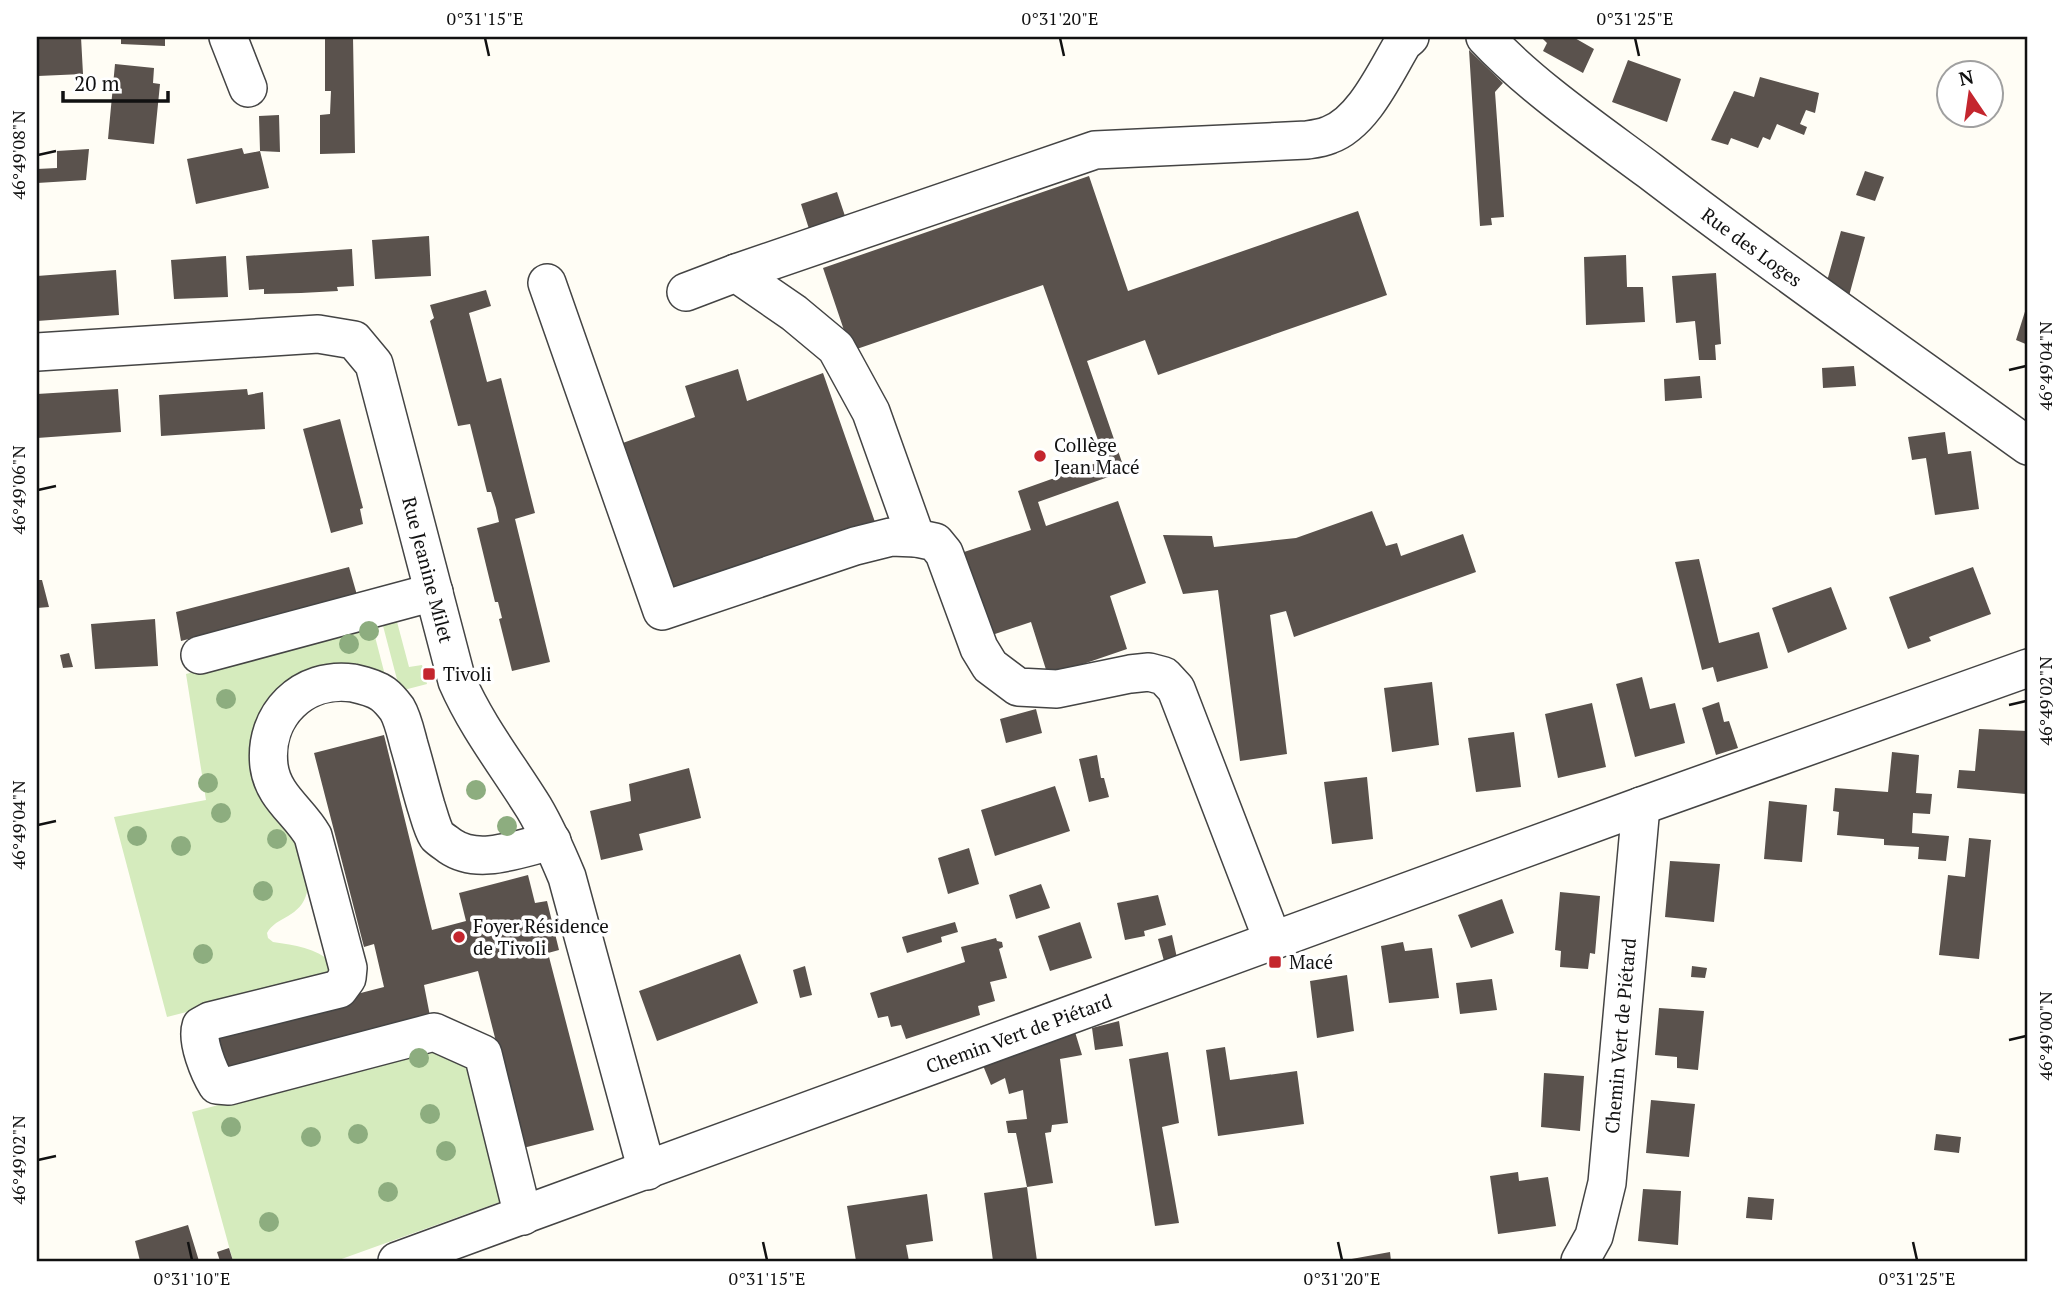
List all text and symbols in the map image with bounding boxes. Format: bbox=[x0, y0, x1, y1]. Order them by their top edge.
text: 0°31'15"E bbox=[447, 6, 523, 30]
text: 0°31'20"E bbox=[1022, 6, 1098, 30]
text: 0°31'25"E bbox=[1597, 6, 1673, 30]
scale bar bbox=[63, 60, 168, 104]
north arrow bbox=[1936, 60, 2006, 130]
text: N bbox=[1956, 63, 1976, 91]
text: 20 m bbox=[74, 69, 120, 97]
text: 46°49'08"N bbox=[6, 110, 30, 200]
street label: Rue des Loges bbox=[1697, 201, 1807, 292]
text: 46°49'04"N bbox=[2033, 321, 2057, 411]
place label: Collège Jean Macé bbox=[1054, 432, 1140, 479]
text: 46°49'06"N bbox=[6, 445, 30, 535]
marker: Collège Jean Macé bbox=[1032, 448, 1048, 464]
street label: Rue Jeanine Milet bbox=[397, 494, 459, 645]
text: 46°49'02"N bbox=[2033, 656, 2057, 746]
place label: Tivoli bbox=[443, 661, 492, 686]
marker: Tivoli bbox=[421, 666, 437, 682]
text: 46°49'04"N bbox=[6, 780, 30, 870]
place label: Foyer Résidence de Tivoli bbox=[473, 913, 609, 960]
marker: Foyer Résidence de Tivoli bbox=[451, 929, 467, 945]
street label: Chemin Vert de Piétard bbox=[1599, 937, 1641, 1135]
place label: Macé bbox=[1289, 949, 1333, 974]
marker: Macé bbox=[1267, 954, 1283, 970]
street label: Chemin Vert de Piétard bbox=[922, 988, 1115, 1079]
text: 46°49'00"N bbox=[2033, 991, 2057, 1081]
text: 46°49'02"N bbox=[6, 1115, 30, 1205]
text: 0°31'10"E bbox=[154, 1266, 230, 1290]
text: 0°31'15"E bbox=[729, 1266, 805, 1290]
text: 0°31'20"E bbox=[1304, 1266, 1380, 1290]
text: 0°31'25"E bbox=[1879, 1266, 1955, 1290]

